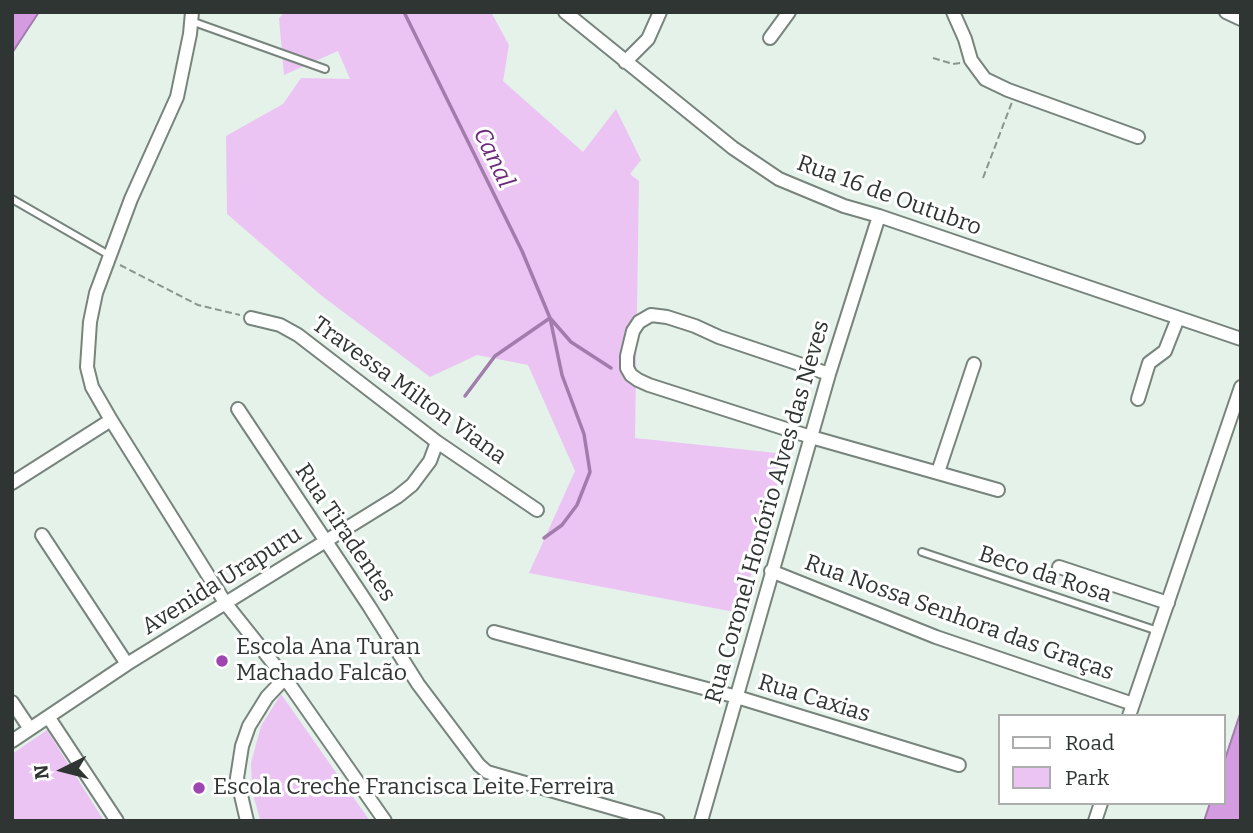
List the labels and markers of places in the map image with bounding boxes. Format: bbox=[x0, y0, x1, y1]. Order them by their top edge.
place label: Escola Ana Turan Machado Falcão bbox=[236, 634, 420, 688]
marker: Escola Ana Turan Machado Falcão bbox=[214, 653, 230, 669]
place label: Escola Creche Francisca Leite Ferreira bbox=[213, 774, 615, 802]
marker: Escola Creche Francisca Leite Ferreira bbox=[191, 780, 207, 796]

